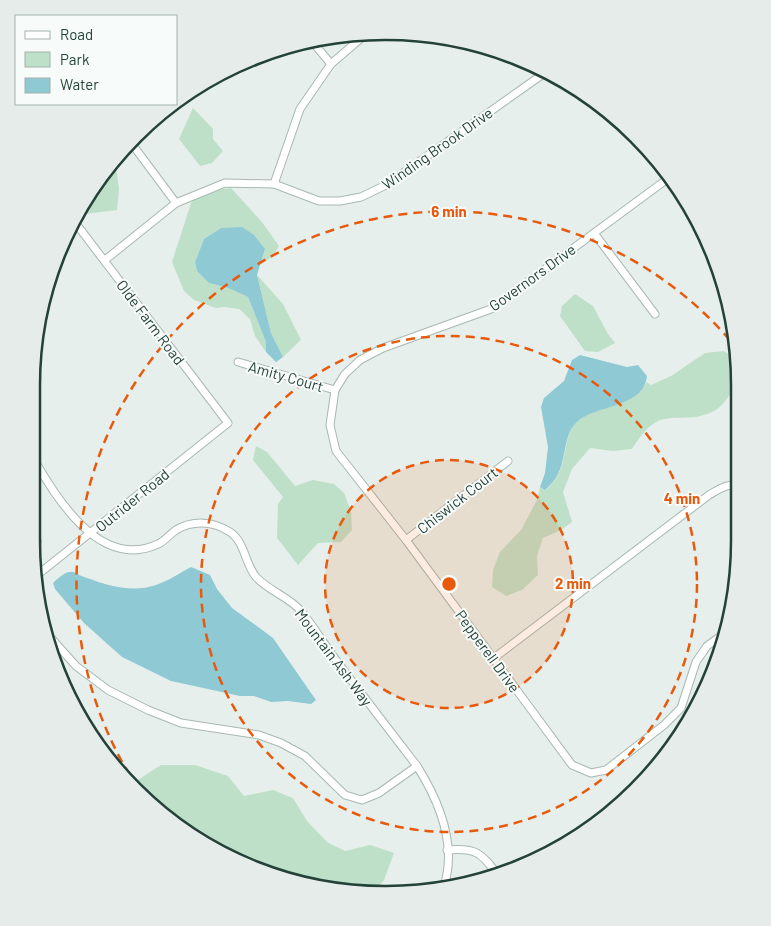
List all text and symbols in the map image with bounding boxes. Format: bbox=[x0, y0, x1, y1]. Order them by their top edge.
legend bbox=[15, 15, 178, 105]
text: Road bbox=[60, 25, 93, 43]
text: Park bbox=[60, 50, 90, 68]
text: Water bbox=[60, 75, 99, 93]
street label: Winding Brook Drive bbox=[378, 103, 496, 193]
text: 6 min bbox=[431, 202, 467, 220]
street label: Governors Drive bbox=[485, 240, 579, 314]
street label: Olde Farm Road bbox=[113, 276, 189, 368]
street label: Amity Court bbox=[246, 357, 326, 395]
street label: Chiswick Court bbox=[413, 463, 501, 537]
street label: Outrider Road bbox=[91, 465, 173, 535]
text: 4 min bbox=[664, 489, 700, 507]
text: 2 min bbox=[555, 574, 591, 592]
centre of rings bbox=[440, 575, 458, 593]
street label: Mountain Ash Way bbox=[291, 605, 377, 709]
street label: Pepperell Drive bbox=[452, 606, 524, 696]

